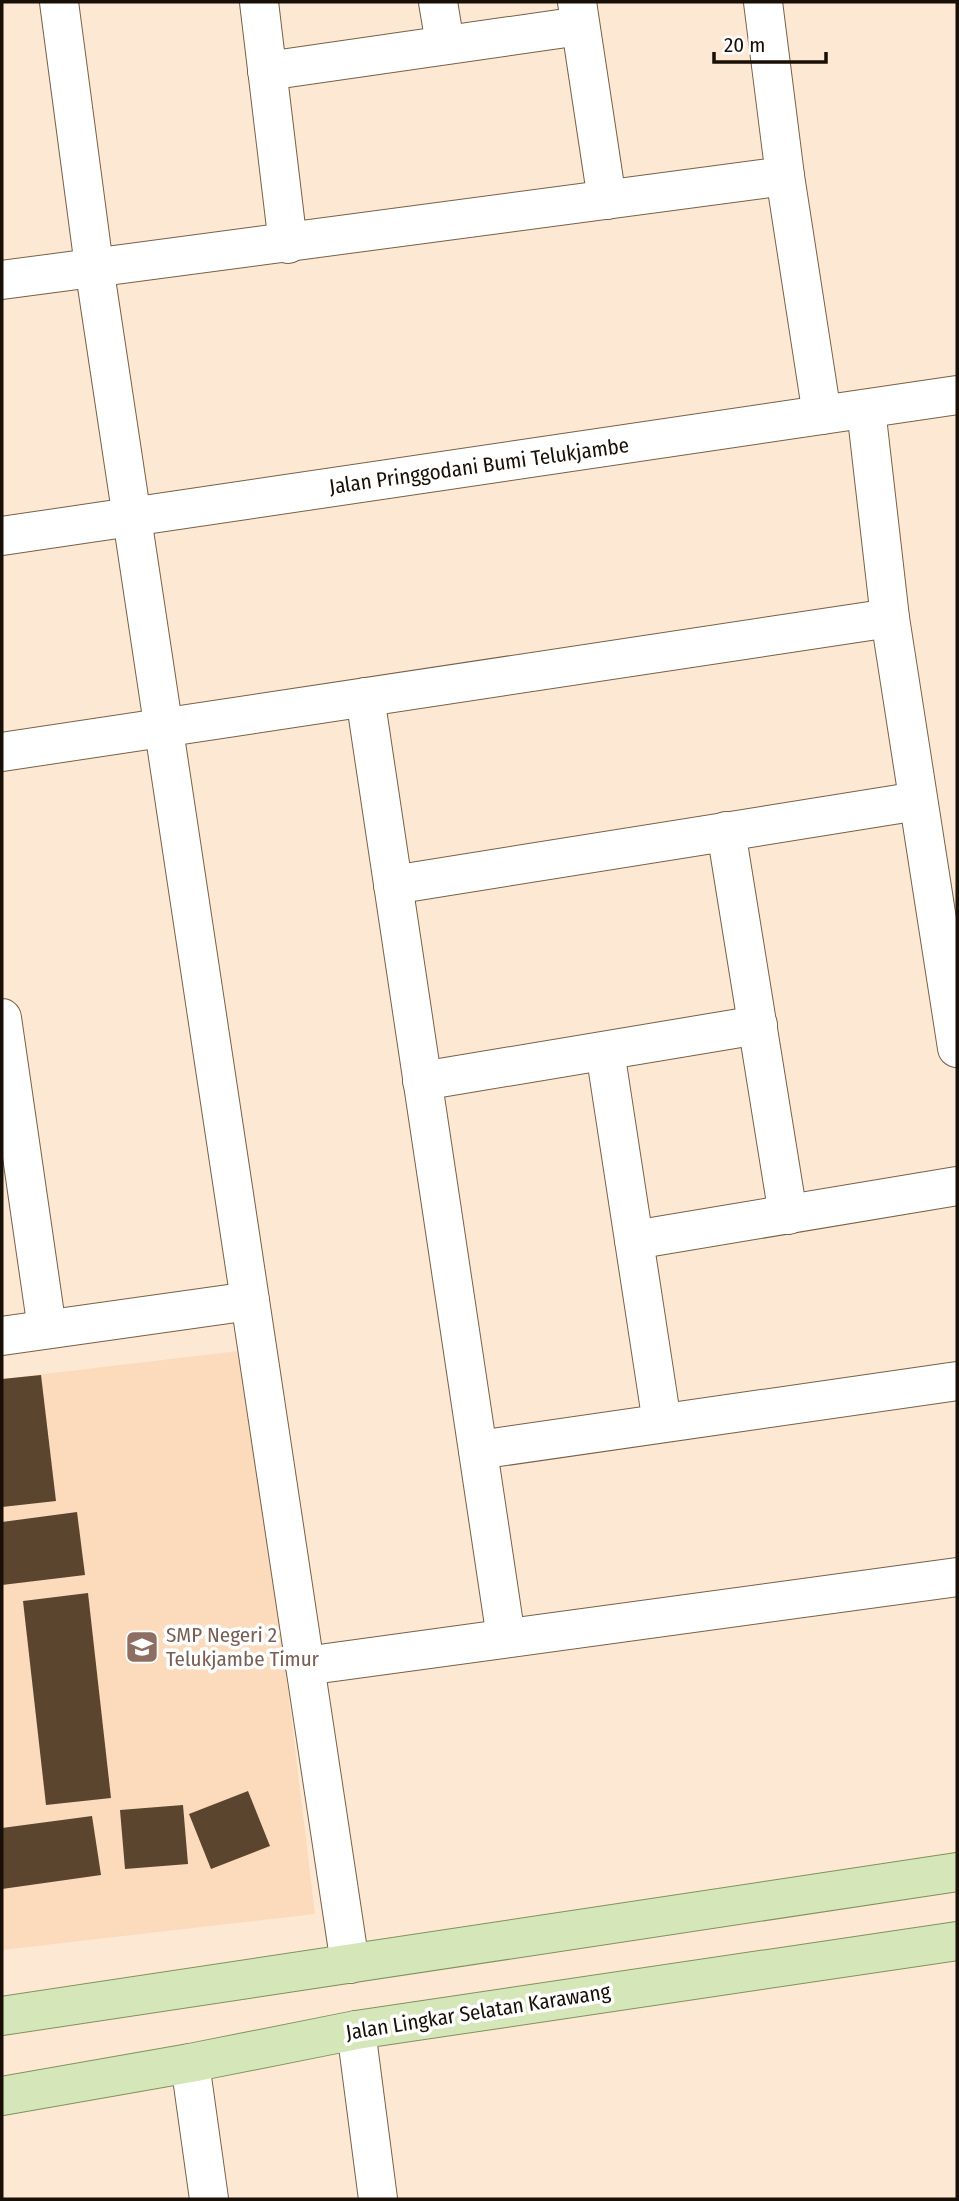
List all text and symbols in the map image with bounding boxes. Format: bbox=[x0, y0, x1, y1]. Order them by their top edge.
scale bar bbox=[714, 21, 826, 65]
text: 20 m bbox=[724, 32, 765, 58]
street label: Jalan Pringgodani Bumi Telukjambe bbox=[327, 432, 631, 500]
place label: SMP Negeri 2 Telukjambe Timur bbox=[166, 1622, 320, 1672]
school or university icon: SMP Negeri 2 Telukjambe Timur bbox=[123, 1628, 161, 1666]
street label: Jalan Lingkar Selatan Karawang bbox=[344, 1978, 612, 2046]

